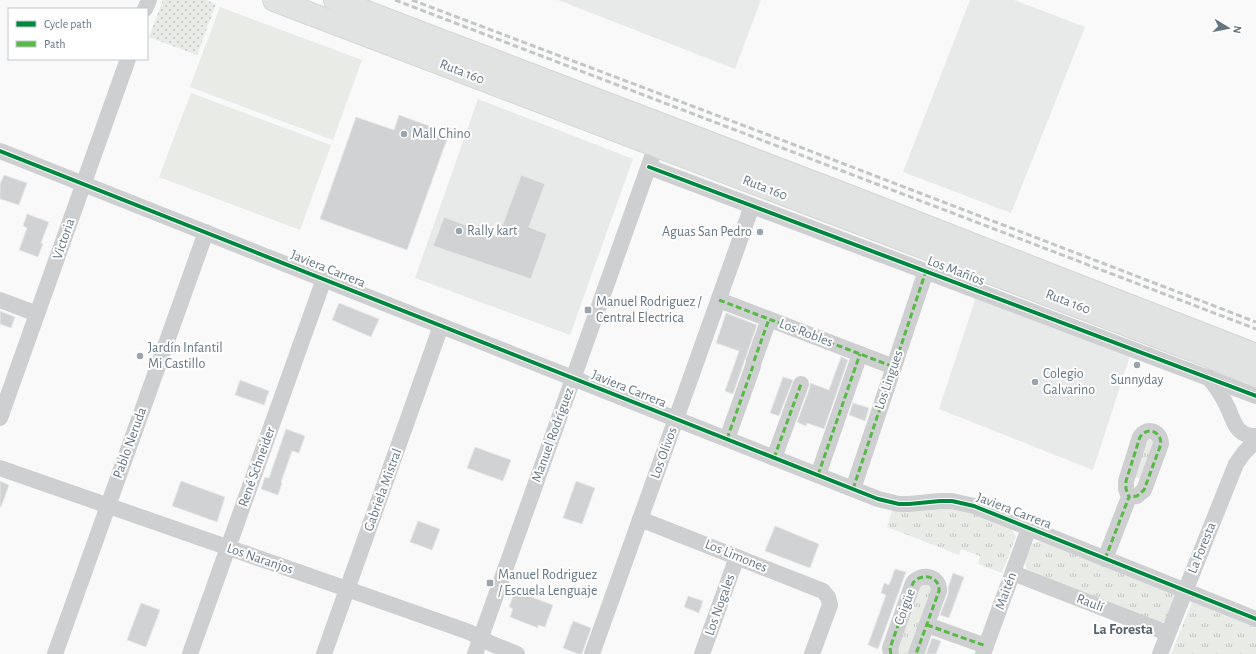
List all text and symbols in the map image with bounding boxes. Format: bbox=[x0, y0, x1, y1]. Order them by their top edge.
legend bbox=[8, 8, 148, 60]
north arrow bbox=[1208, 8, 1248, 48]
text: Cycle path bbox=[44, 18, 92, 31]
text: N bbox=[1231, 25, 1243, 34]
text: Path bbox=[44, 38, 66, 50]
street label: Ruta 160 bbox=[438, 57, 486, 87]
place label: Mall Chino bbox=[412, 127, 471, 141]
marker: Mall Chino bbox=[399, 129, 409, 139]
street label: Ruta 160 bbox=[741, 173, 789, 203]
street label: Victoria bbox=[51, 216, 78, 261]
place label: Rally kart bbox=[467, 224, 518, 238]
place label: Aguas San Pedro bbox=[662, 225, 752, 239]
marker: Rally kart bbox=[454, 226, 464, 236]
marker: Aguas San Pedro bbox=[755, 227, 765, 237]
street label: Javiera Carrera bbox=[289, 248, 368, 291]
street label: Los Mañíos bbox=[926, 254, 986, 288]
street label: Ruta 160 bbox=[1044, 287, 1092, 317]
place label: Manuel Rodriguez / Central Electrica bbox=[596, 295, 703, 325]
marker: Manuel Rodriguez / Central Electrica bbox=[583, 305, 593, 315]
street label: Los Robles bbox=[777, 316, 835, 350]
place label: Jardín Infantil Mi Castillo bbox=[148, 341, 223, 371]
street label: Los Lingues bbox=[872, 348, 906, 412]
marker: Jardín Infantil Mi Castillo bbox=[135, 351, 145, 361]
marker: Sunnyday bbox=[1132, 360, 1142, 370]
place label: Colegio Galvarino bbox=[1043, 367, 1095, 397]
street label: Javiera Carrera bbox=[590, 368, 669, 411]
place label: Sunnyday bbox=[1111, 373, 1163, 387]
marker: Colegio Galvarino bbox=[1030, 377, 1040, 387]
street label: Manuel Rodríguez bbox=[529, 386, 577, 484]
street label: Pablo Neruda bbox=[111, 405, 149, 480]
street label: René Schneider bbox=[236, 425, 278, 509]
street label: Los Olivos bbox=[648, 425, 680, 481]
street label: Gabriela Mistral bbox=[362, 447, 404, 533]
street label: Javiera Carrera bbox=[975, 490, 1054, 532]
street label: La Foresta bbox=[1185, 520, 1219, 576]
street label: Los Limones bbox=[703, 537, 769, 575]
street label: Los Naranjos bbox=[225, 541, 295, 577]
place label: Manuel Rodriguez / Escuela Lenguaje bbox=[498, 568, 598, 598]
street label: Maitén bbox=[993, 570, 1019, 612]
street label: Los Nogales bbox=[702, 572, 738, 638]
marker: Manuel Rodriguez / Escuela Lenguaje bbox=[485, 578, 495, 588]
street label: Coigüe bbox=[892, 587, 918, 627]
street label: Raulí bbox=[1074, 591, 1106, 615]
district label: La Foresta bbox=[1093, 622, 1153, 637]

